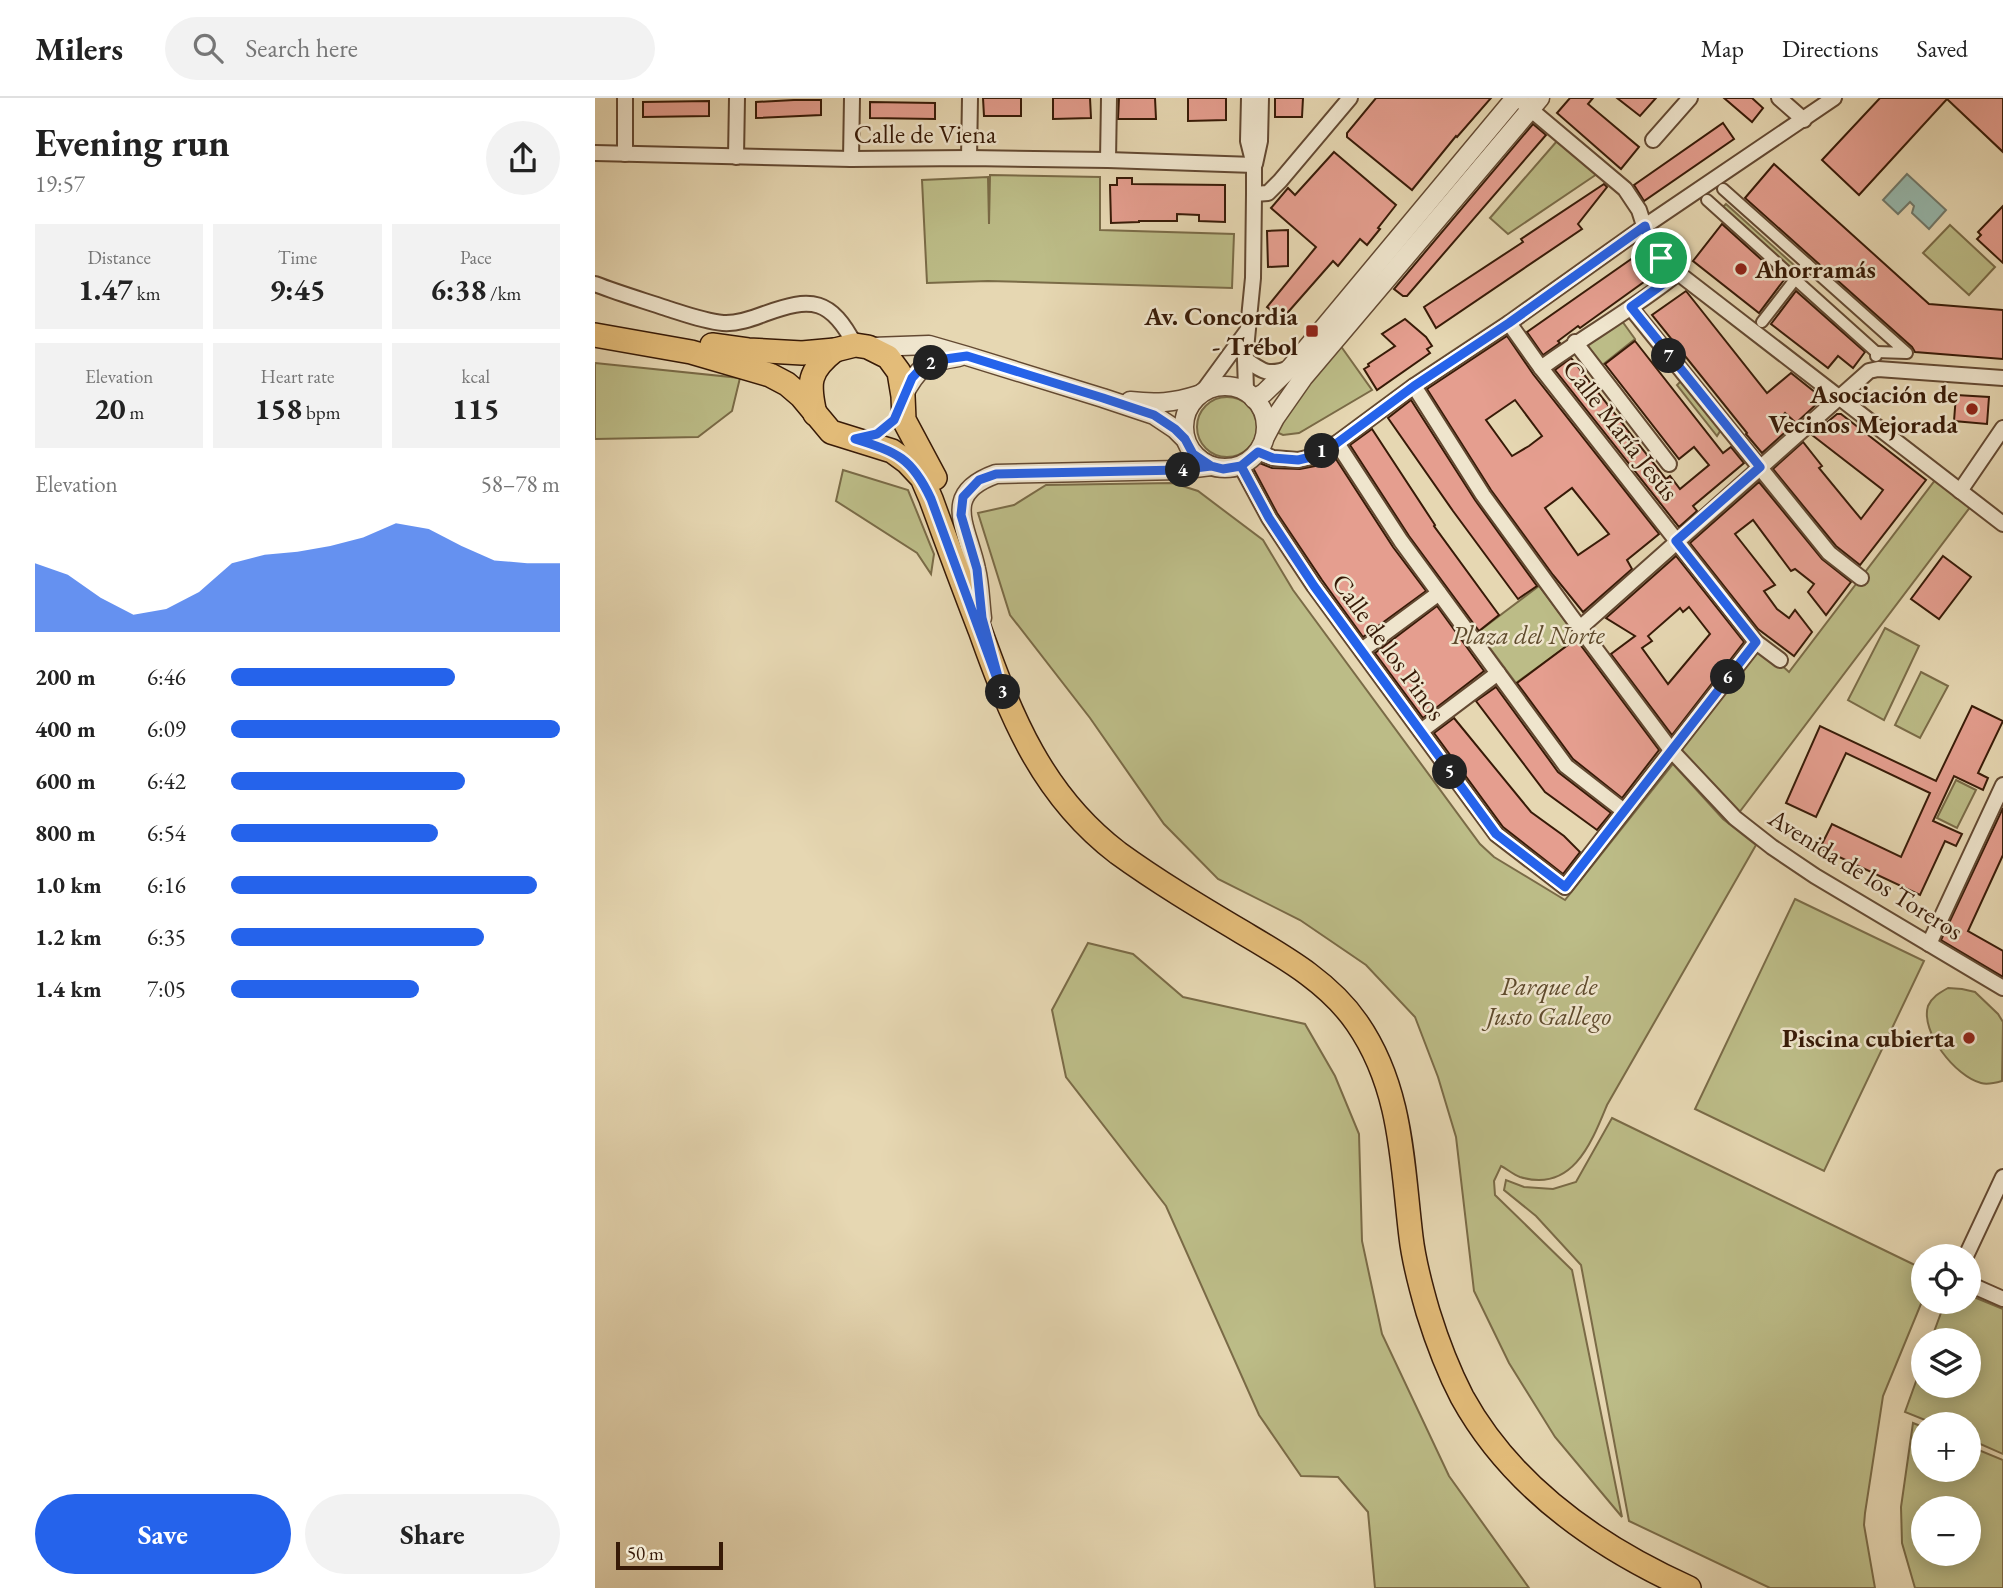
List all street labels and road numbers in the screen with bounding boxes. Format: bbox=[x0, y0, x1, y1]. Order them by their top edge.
street label: Calle de Viena bbox=[854, 117, 997, 151]
street label: Calle María Jesús bbox=[1555, 353, 1687, 507]
street label: Calle de los Pinos bbox=[1324, 567, 1454, 727]
street label: Avenida de los Toreros bbox=[1761, 800, 1970, 948]

